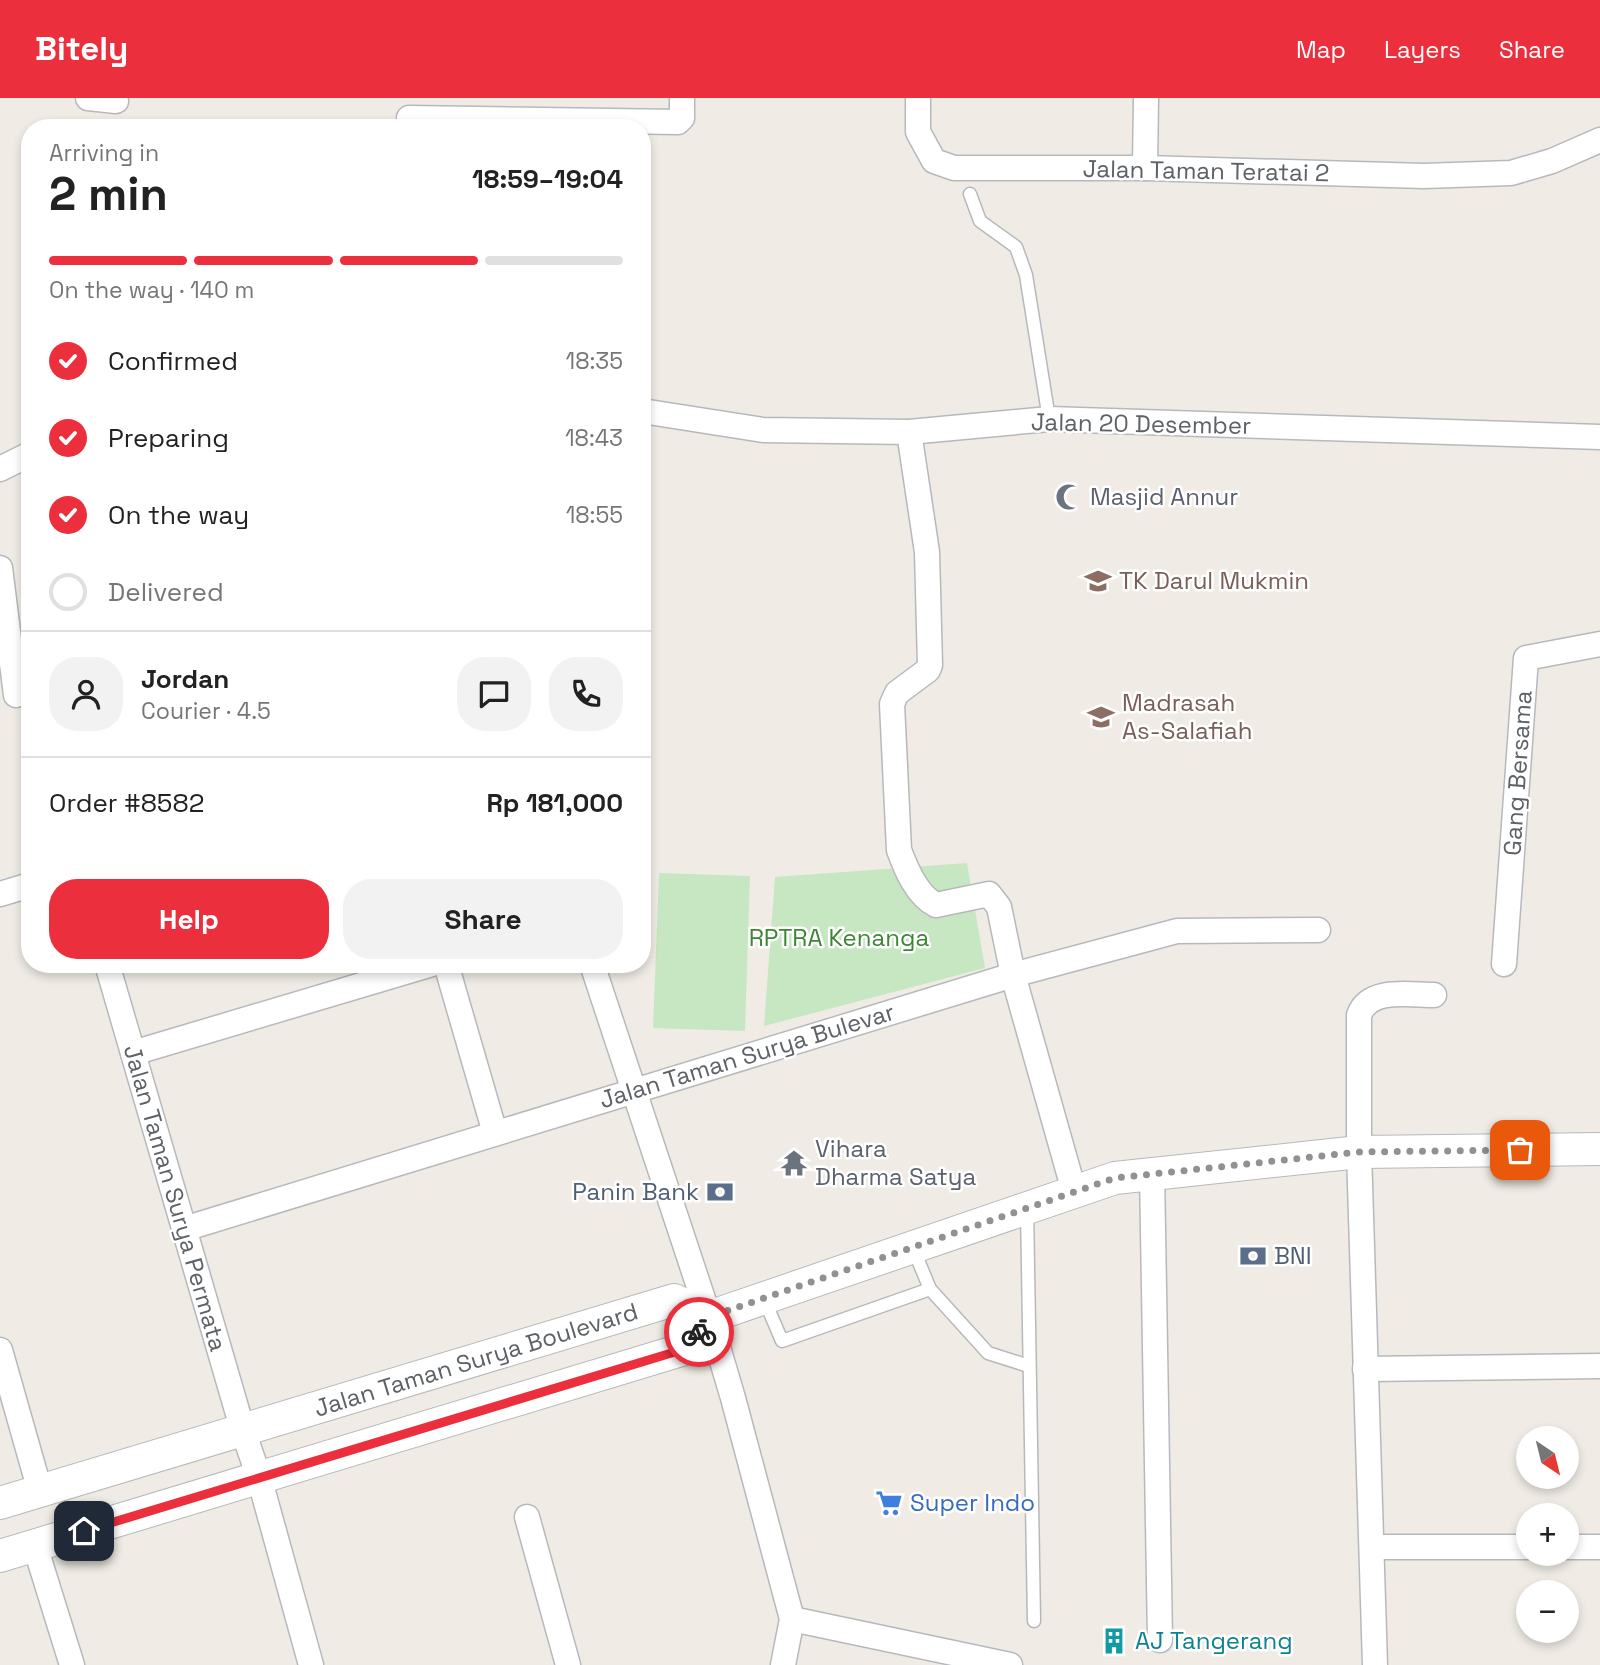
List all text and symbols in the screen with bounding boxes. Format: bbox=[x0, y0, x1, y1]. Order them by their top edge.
text: Bitely bbox=[35, 28, 128, 70]
text: Map bbox=[1296, 34, 1346, 65]
text: Layers bbox=[1384, 34, 1461, 65]
text: Share bbox=[1499, 34, 1565, 65]
text: Arriving in bbox=[49, 138, 159, 168]
street label: Jalan Taman Teratai 2 bbox=[1082, 153, 1330, 188]
text: 18:59–19:04 bbox=[472, 162, 623, 196]
text: 2 min bbox=[49, 165, 168, 223]
text: On the way · 140 m bbox=[49, 275, 254, 305]
icon: check bbox=[49, 342, 87, 380]
text: Confirmed bbox=[108, 344, 238, 378]
text: 18:35 bbox=[566, 346, 623, 376]
street label: Jalan 20 Desember bbox=[1031, 406, 1251, 441]
icon: check bbox=[49, 419, 87, 457]
text: Preparing bbox=[108, 421, 229, 455]
text: 18:43 bbox=[565, 423, 623, 453]
place label: Masjid Annur bbox=[1090, 481, 1238, 512]
mosque icon: Masjid Annur bbox=[1054, 482, 1084, 512]
icon: check bbox=[49, 496, 87, 534]
text: On the way bbox=[108, 498, 249, 532]
text: 18:55 bbox=[566, 500, 623, 530]
place label: TK Darul Mukmin bbox=[1119, 565, 1309, 596]
school or university icon: TK Darul Mukmin bbox=[1083, 566, 1113, 596]
text: Delivered bbox=[108, 575, 224, 609]
button: person bbox=[49, 657, 123, 731]
button: chat bbox=[457, 657, 531, 731]
button: phone bbox=[549, 657, 623, 731]
text: Jordan bbox=[141, 662, 229, 696]
place label: Madrasah As-Salafiah bbox=[1122, 687, 1253, 746]
street label: Gang Bersama bbox=[1496, 689, 1539, 857]
text: Courier · 4.5 bbox=[141, 696, 271, 726]
school or university icon: Madrasah As-Salafiah bbox=[1086, 702, 1116, 732]
text: Order #8582 bbox=[49, 786, 204, 820]
text: Rp 181,000 bbox=[486, 786, 623, 820]
button: Help bbox=[49, 879, 329, 959]
button: Share bbox=[343, 879, 623, 959]
park label: RPTRA Kenanga bbox=[749, 922, 929, 953]
street label: Jalan Taman Surya Bulevar bbox=[595, 996, 898, 1115]
street label: Jalan Taman Surya Permata bbox=[117, 1041, 234, 1355]
pin bbox=[1490, 1120, 1550, 1180]
icon: bag bbox=[1501, 1131, 1539, 1169]
place label: Vihara Dharma Satya bbox=[815, 1133, 977, 1192]
temple icon: Vihara Dharma Satya bbox=[779, 1148, 809, 1178]
place label: Panin Bank bbox=[572, 1176, 699, 1207]
bank icon: Panin Bank bbox=[705, 1177, 735, 1207]
place label: BNI bbox=[1274, 1240, 1312, 1271]
bank icon: BNI bbox=[1238, 1241, 1268, 1271]
street label: Jalan Taman Surya Boulevard bbox=[310, 1295, 642, 1424]
courier bbox=[664, 1297, 734, 1367]
icon: bike bbox=[680, 1313, 718, 1351]
north arrow bbox=[1516, 1426, 1578, 1489]
map controls bbox=[1516, 1426, 1579, 1643]
place label: Super Indo bbox=[910, 1487, 1035, 1518]
supermarket icon: Super Indo bbox=[874, 1488, 904, 1518]
pin bbox=[54, 1501, 114, 1561]
button: + bbox=[1516, 1503, 1579, 1566]
icon: home bbox=[65, 1512, 103, 1550]
button: − bbox=[1516, 1580, 1579, 1643]
place label: AJ Tangerang bbox=[1135, 1625, 1293, 1656]
building icon: AJ Tangerang bbox=[1099, 1626, 1129, 1656]

